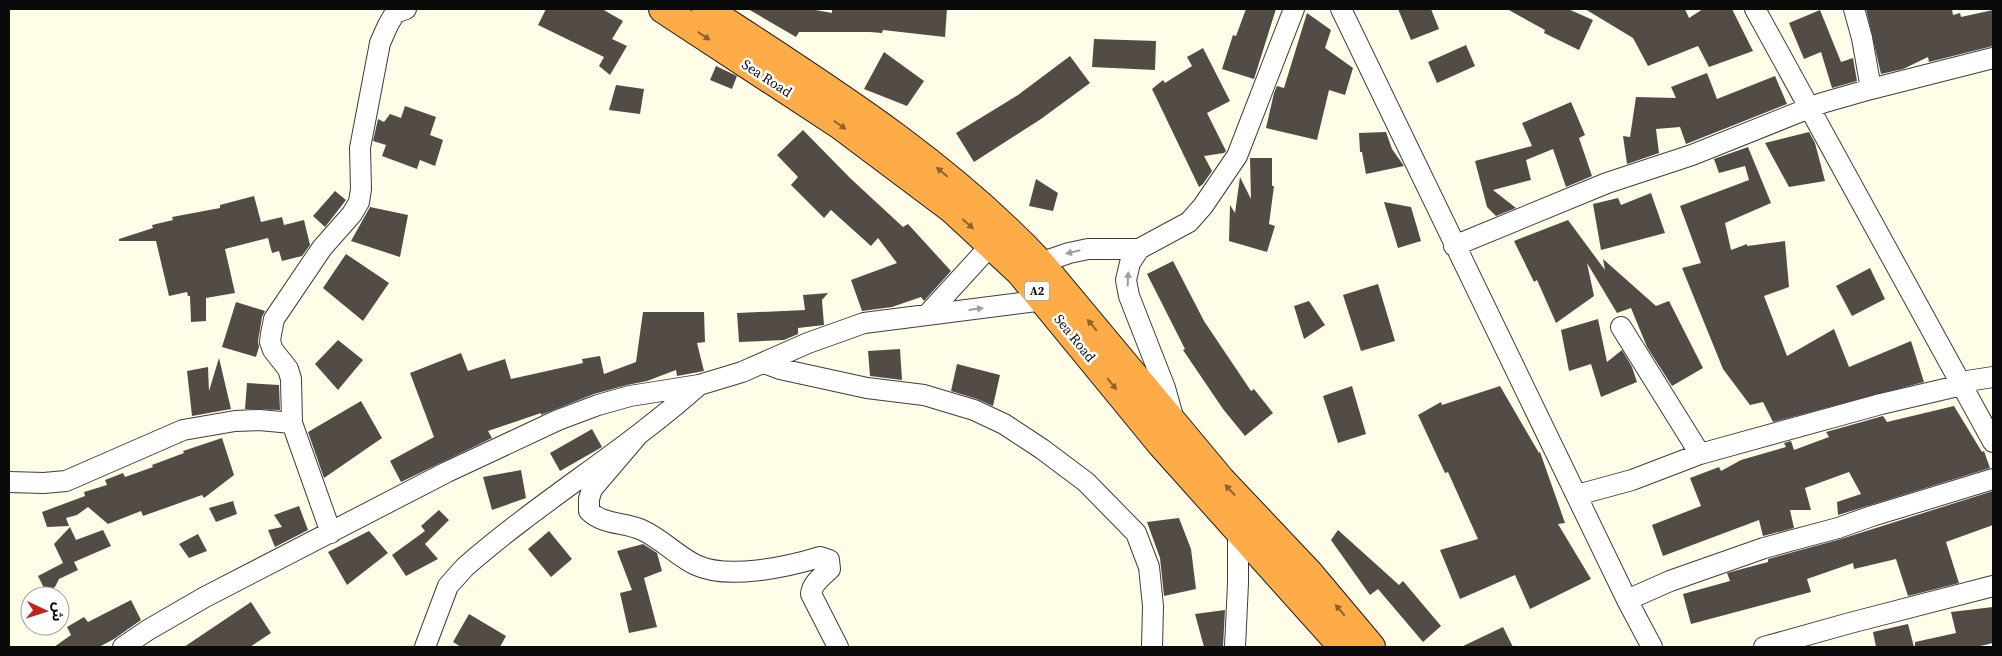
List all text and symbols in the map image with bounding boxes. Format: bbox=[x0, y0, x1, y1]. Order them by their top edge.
one-way arrow bbox=[697, 31, 711, 41]
street label: Sea Road bbox=[738, 54, 796, 102]
one-way arrow bbox=[833, 120, 846, 130]
one-way arrow bbox=[936, 167, 948, 178]
one-way arrow bbox=[962, 219, 975, 230]
one-way arrow bbox=[1066, 248, 1081, 256]
one-way arrow bbox=[1124, 270, 1132, 286]
road number: A2 bbox=[1024, 282, 1050, 300]
one-way arrow bbox=[968, 304, 984, 312]
street label: Sea Road bbox=[1050, 310, 1101, 366]
one-way arrow bbox=[1086, 320, 1098, 332]
one-way arrow bbox=[1106, 377, 1117, 390]
one-way arrow bbox=[1224, 484, 1236, 496]
north arrow bbox=[20, 586, 70, 636]
text: ش bbox=[47, 602, 69, 622]
one-way arrow bbox=[1334, 604, 1345, 617]

